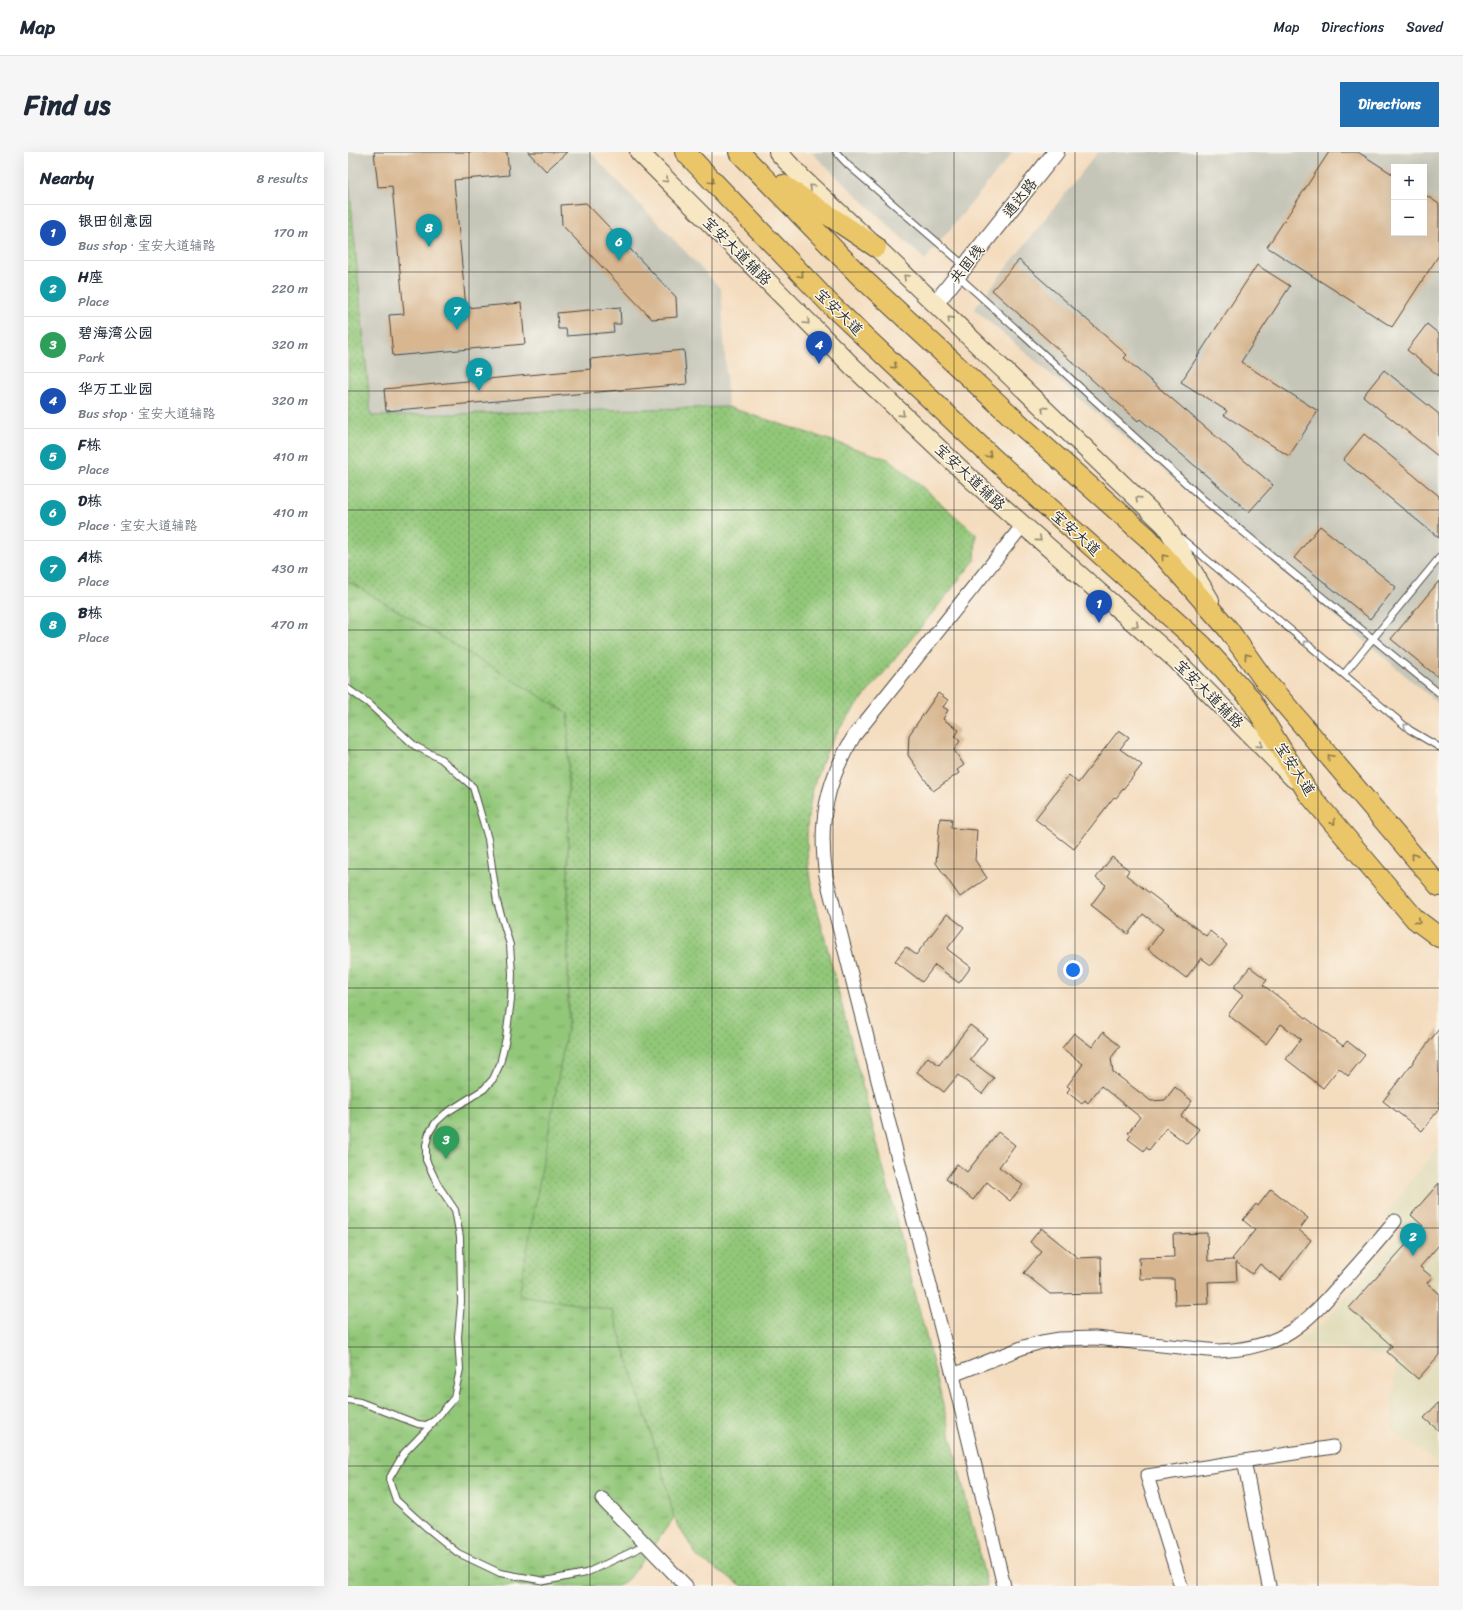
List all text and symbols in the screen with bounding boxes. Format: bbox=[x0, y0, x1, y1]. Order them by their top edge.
text: Map bbox=[20, 11, 55, 44]
text: Map bbox=[1273, 15, 1299, 40]
text: Directions bbox=[1321, 15, 1384, 40]
text: Saved bbox=[1406, 15, 1443, 40]
text: Find us bbox=[24, 80, 111, 129]
button: Directions bbox=[1340, 82, 1439, 127]
text: Nearby bbox=[40, 163, 94, 193]
map controls bbox=[1391, 164, 1427, 236]
button: + bbox=[1391, 164, 1427, 200]
text: 8 results bbox=[256, 167, 308, 190]
street label: 通达路 bbox=[996, 172, 1044, 224]
one-way arrow bbox=[661, 175, 669, 183]
one-way arrow bbox=[707, 176, 715, 184]
one-way arrow bbox=[809, 185, 817, 192]
button: − bbox=[1391, 200, 1427, 236]
text: 银田创意园 bbox=[78, 208, 153, 234]
street label: 宝安大道辅路 bbox=[696, 210, 778, 292]
pin: 8 bbox=[416, 214, 442, 247]
text: 1 bbox=[50, 221, 56, 244]
text: 170 m bbox=[273, 221, 308, 244]
pin: 6 bbox=[606, 228, 632, 261]
text: Bus stop · 宝安大道辅路 bbox=[78, 234, 215, 257]
street label: 共固线 bbox=[943, 238, 991, 290]
text: H座 bbox=[78, 264, 104, 290]
one-way arrow bbox=[797, 270, 804, 278]
one-way arrow bbox=[903, 274, 911, 281]
text: 2 bbox=[49, 277, 57, 300]
text: 220 m bbox=[271, 277, 308, 300]
street label: 宝安大道 bbox=[808, 282, 870, 342]
text: Place bbox=[78, 290, 109, 313]
pin: 7 bbox=[444, 297, 470, 330]
one-way arrow bbox=[947, 316, 955, 324]
one-way arrow bbox=[802, 317, 810, 325]
text: 碧海湾公园 bbox=[78, 320, 153, 346]
pin: 4 bbox=[806, 331, 832, 364]
text: 3 bbox=[49, 333, 57, 356]
text: 320 m bbox=[272, 333, 308, 356]
text: Park bbox=[78, 346, 105, 369]
pin: 5 bbox=[466, 358, 492, 391]
one-way arrow bbox=[890, 361, 897, 368]
text: 华万工业园 bbox=[78, 376, 153, 402]
text: 4 bbox=[49, 389, 57, 412]
text: 320 m bbox=[272, 389, 308, 412]
text: Bus stop · 宝安大道辅路 bbox=[78, 402, 215, 425]
one-way arrow bbox=[1041, 406, 1049, 414]
one-way arrow bbox=[897, 409, 905, 416]
text: F栋 bbox=[78, 432, 101, 458]
street label: 宝安大道辅路 bbox=[928, 437, 1012, 517]
text: 5 bbox=[49, 445, 57, 468]
text: 410 m bbox=[273, 445, 308, 468]
one-way arrow bbox=[984, 450, 992, 457]
text: Place bbox=[78, 458, 109, 481]
text: D栋 bbox=[78, 488, 102, 514]
one-way arrow bbox=[1135, 497, 1142, 504]
text: 6 bbox=[49, 501, 57, 524]
text: 410 m bbox=[273, 501, 308, 524]
street label: 宝安大道 bbox=[1045, 503, 1107, 563]
text: Place · 宝安大道辅路 bbox=[78, 514, 198, 537]
one-way arrow bbox=[1034, 535, 1042, 542]
text: A栋 bbox=[78, 544, 103, 570]
one-way arrow bbox=[1161, 554, 1169, 562]
text: 7 bbox=[49, 557, 57, 580]
text: 430 m bbox=[271, 557, 308, 580]
text: Place bbox=[78, 570, 109, 593]
pin: 1 bbox=[1086, 590, 1112, 623]
text: B栋 bbox=[78, 600, 102, 626]
text: 8 bbox=[49, 613, 57, 636]
text: 470 m bbox=[271, 613, 308, 636]
one-way arrow bbox=[1132, 621, 1139, 628]
text: Place bbox=[78, 626, 109, 649]
one-way arrow bbox=[1304, 641, 1311, 648]
street label: 宝安大道辅路 bbox=[1168, 653, 1250, 735]
one-way arrow bbox=[1245, 654, 1252, 661]
one-way arrow bbox=[1404, 724, 1411, 731]
street label: 宝安大道 bbox=[1268, 737, 1322, 801]
one-way arrow bbox=[1255, 740, 1263, 748]
one-way arrow bbox=[1328, 754, 1335, 761]
one-way arrow bbox=[1329, 818, 1336, 825]
one-way arrow bbox=[1411, 853, 1418, 861]
one-way arrow bbox=[1414, 916, 1421, 923]
your location bbox=[1063, 960, 1083, 980]
pin: 3 bbox=[433, 1126, 459, 1159]
pin: 2 bbox=[1400, 1223, 1426, 1256]

